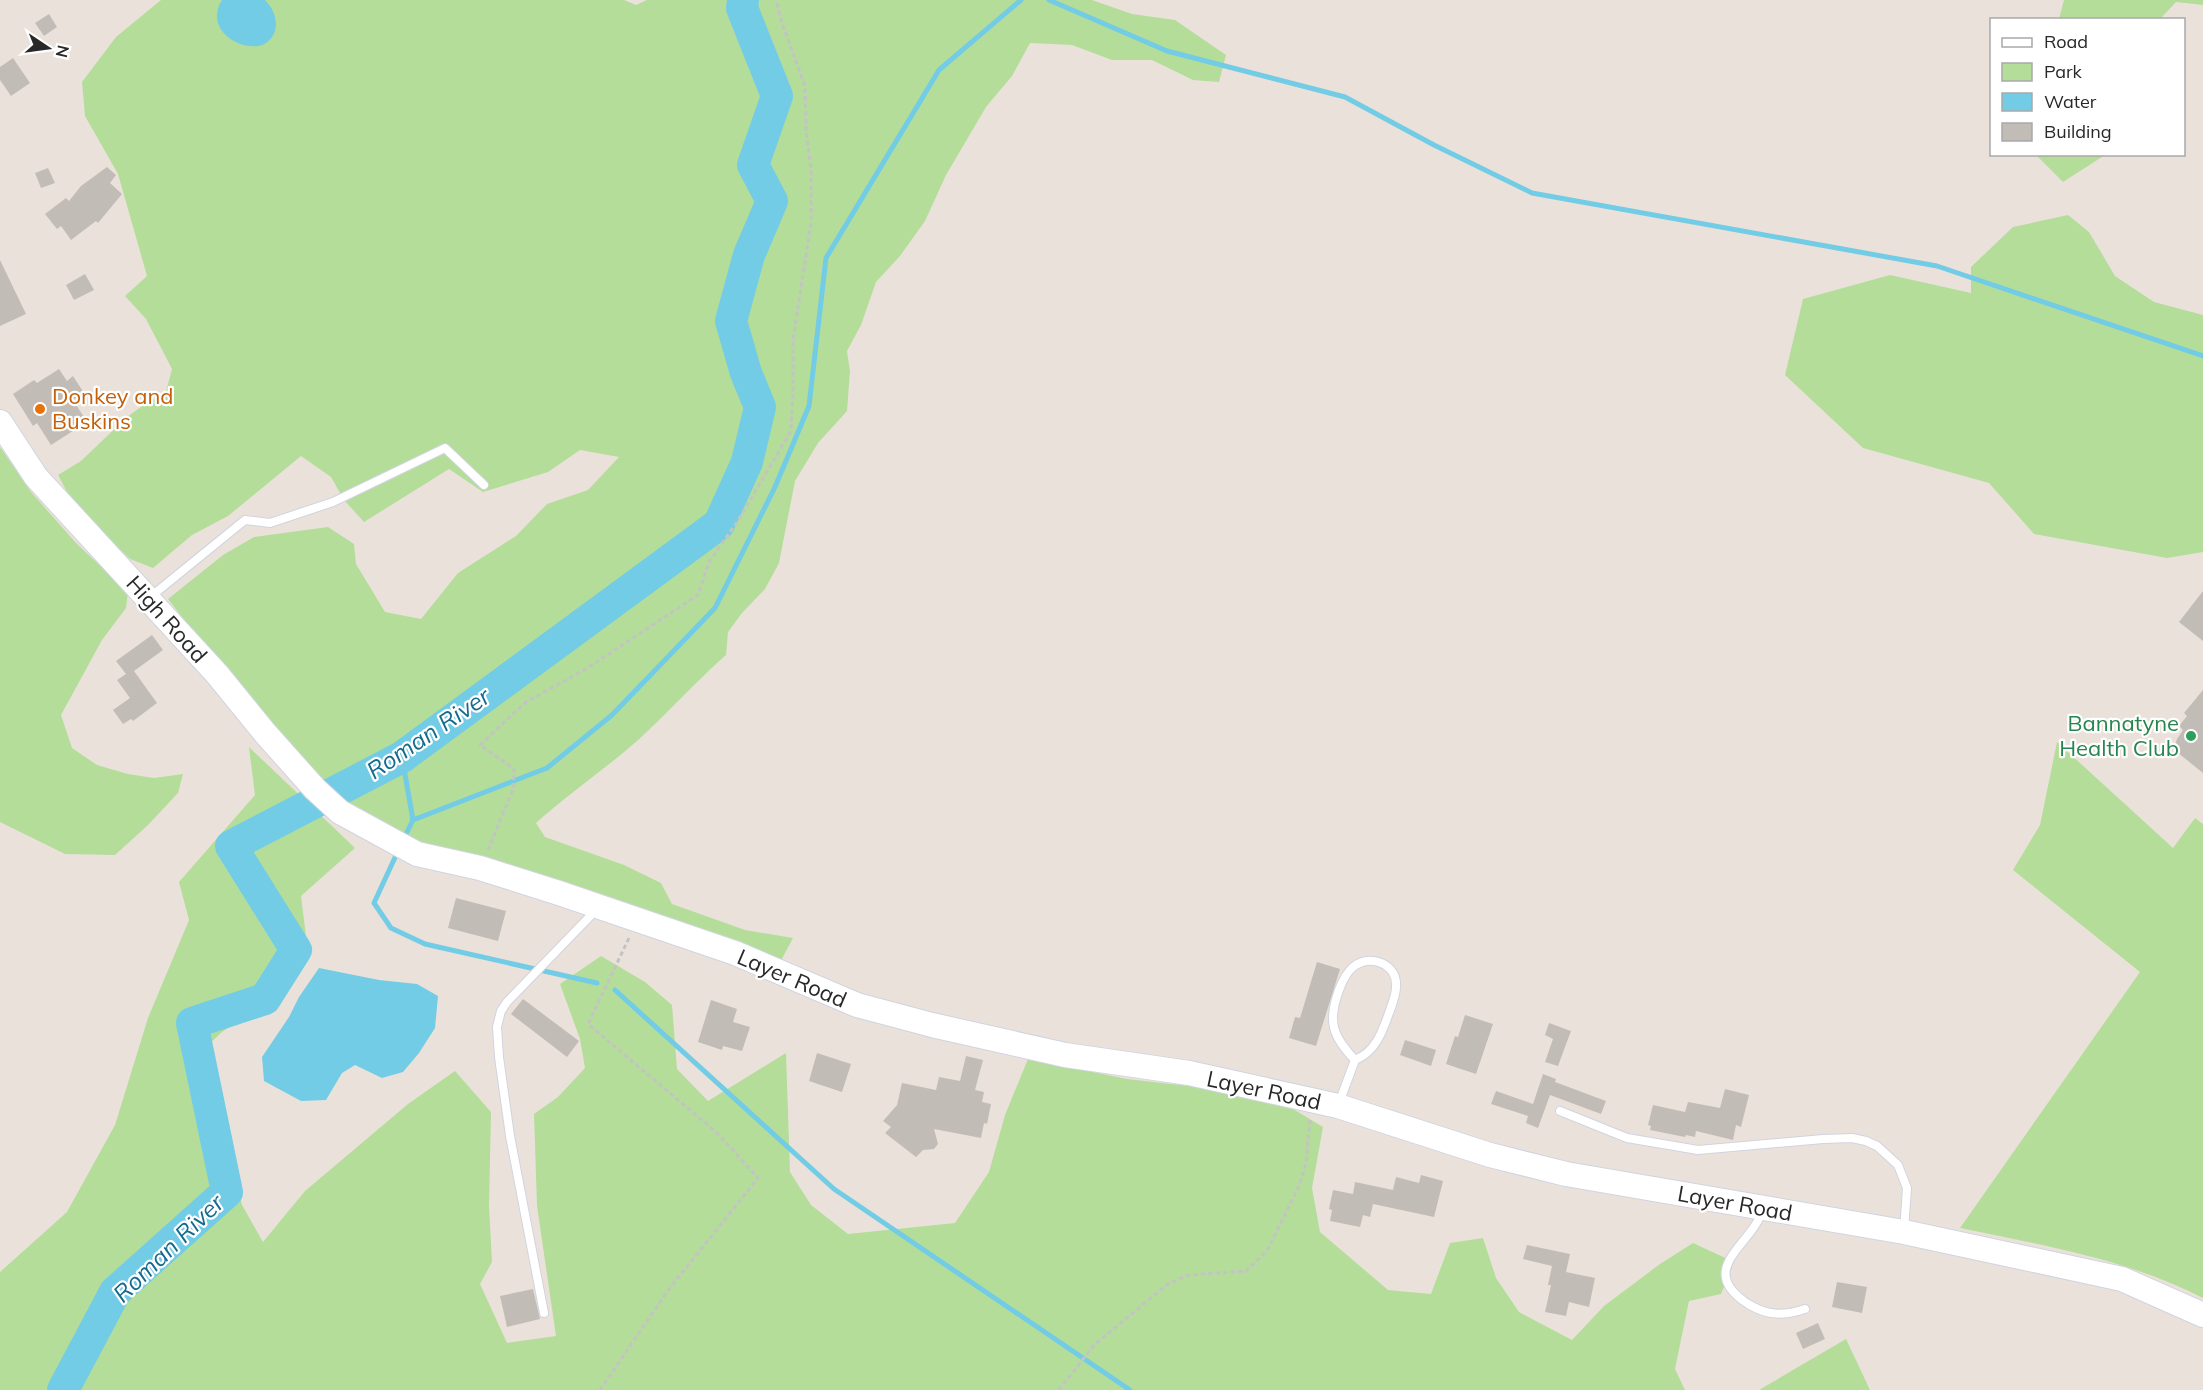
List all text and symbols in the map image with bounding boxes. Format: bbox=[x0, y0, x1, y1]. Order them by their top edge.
north arrow bbox=[18, 18, 78, 78]
legend bbox=[1990, 18, 2185, 156]
text: Road bbox=[2044, 30, 2088, 53]
text: N bbox=[52, 43, 74, 60]
text: Park bbox=[2044, 60, 2083, 83]
text: Water bbox=[2044, 90, 2097, 113]
text: Building bbox=[2044, 120, 2112, 143]
place label: Donkey and Buskins bbox=[52, 382, 173, 435]
marker: Donkey and Buskins bbox=[33, 402, 47, 416]
street label: High Road bbox=[120, 570, 214, 668]
water label: Roman River bbox=[361, 680, 497, 785]
place label: Bannatyne Health Club bbox=[2059, 709, 2179, 762]
marker: Bannatyne Health Club bbox=[2184, 729, 2198, 743]
street label: Layer Road bbox=[733, 942, 851, 1014]
street label: Layer Road bbox=[1204, 1064, 1324, 1116]
street label: Layer Road bbox=[1675, 1179, 1795, 1227]
water label: Roman River bbox=[106, 1187, 231, 1308]

